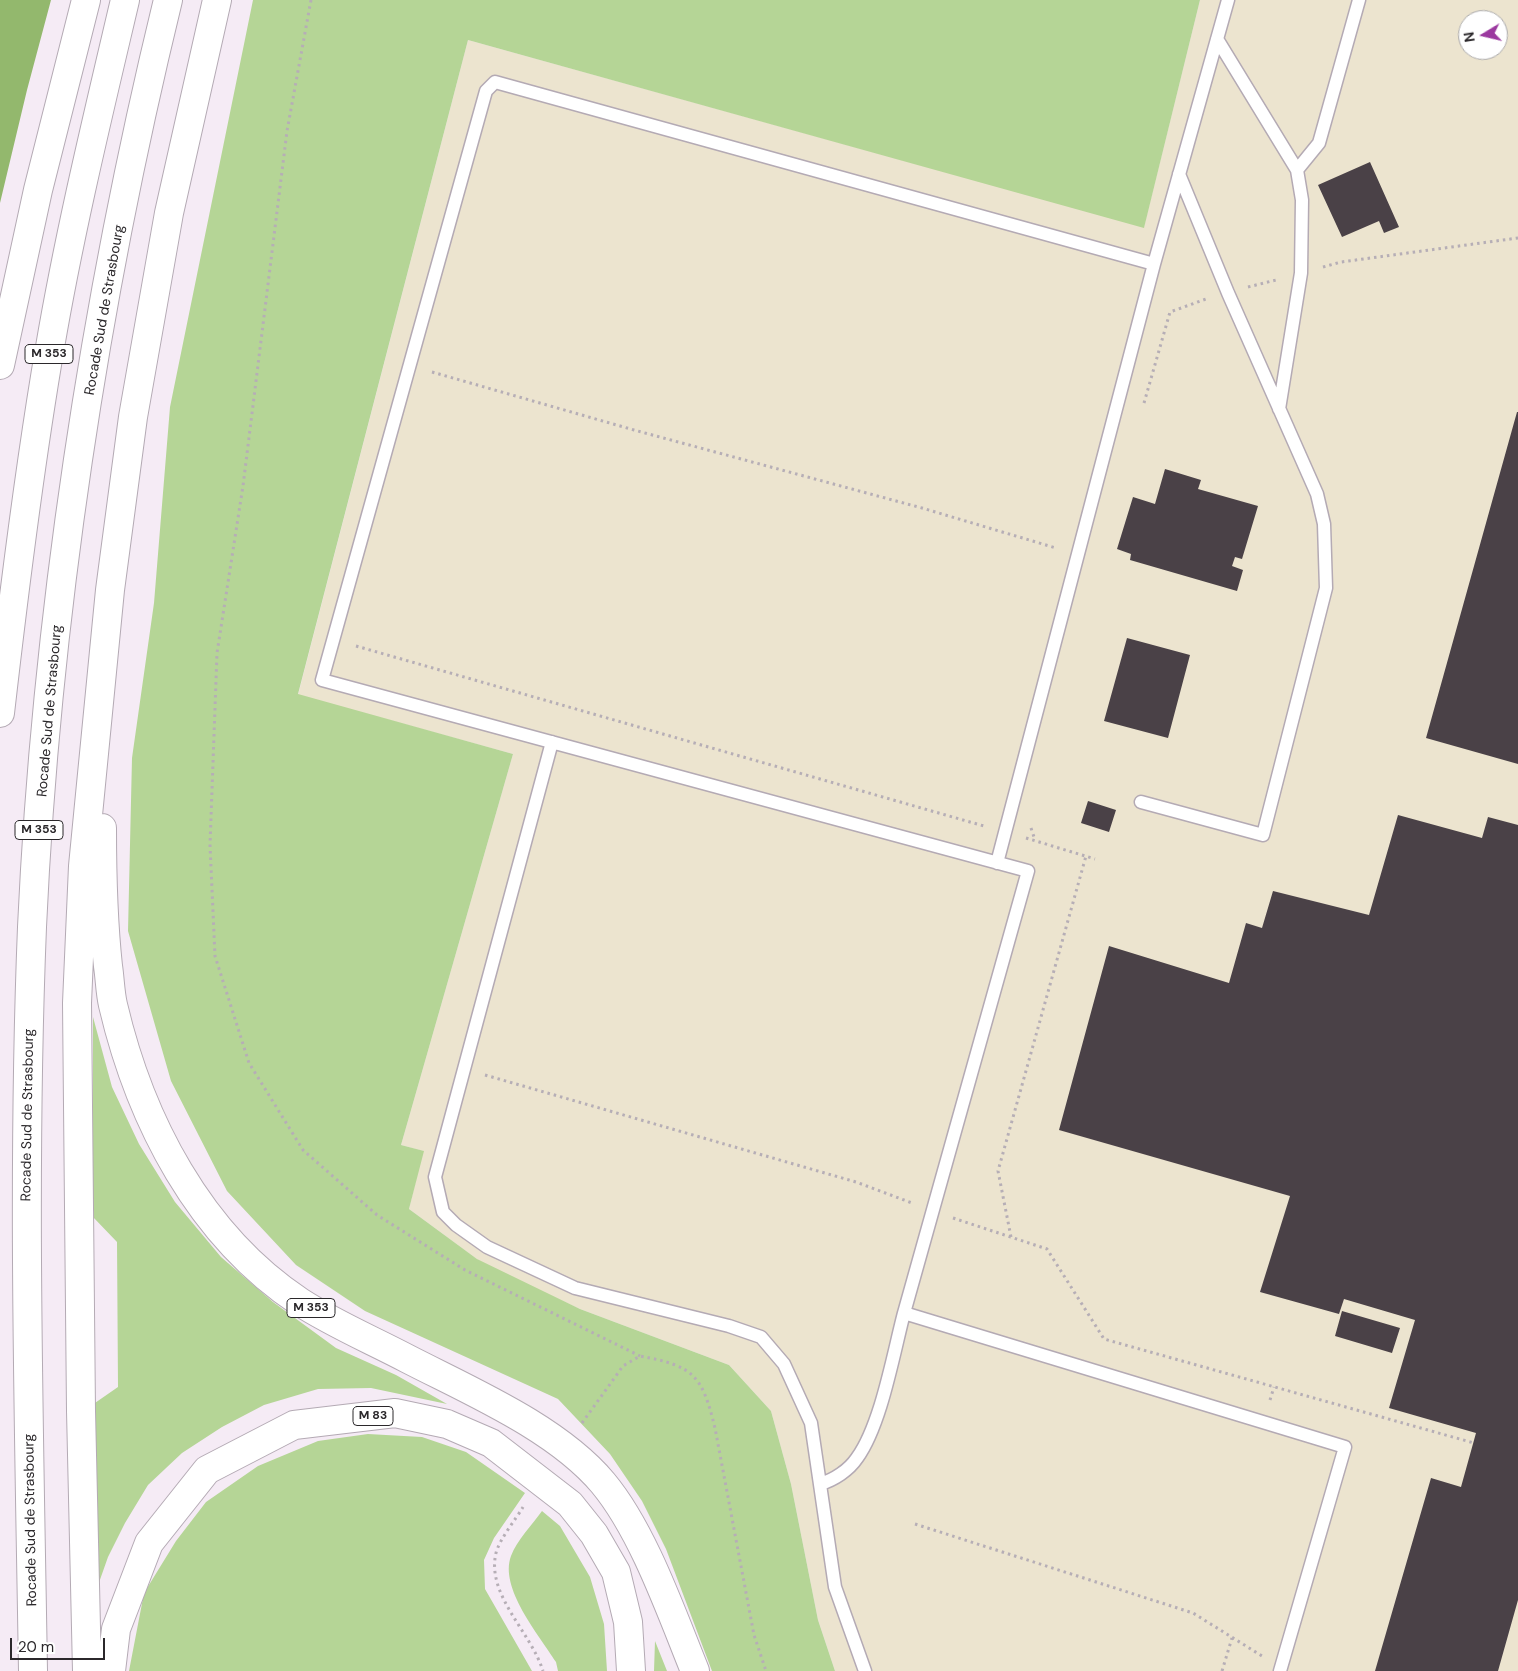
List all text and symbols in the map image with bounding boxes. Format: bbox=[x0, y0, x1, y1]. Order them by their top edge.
north arrow bbox=[1458, 10, 1508, 60]
text: N bbox=[1459, 31, 1479, 44]
street label: Rocade Sud de Strasbourg bbox=[82, 223, 128, 397]
road number: M 353 bbox=[25, 344, 73, 364]
street label: Rocade Sud de Strasbourg bbox=[34, 624, 66, 798]
road number: M 353 bbox=[15, 820, 63, 840]
street label: Rocade Sud de Strasbourg bbox=[18, 1029, 38, 1201]
road number: M 353 bbox=[287, 1299, 335, 1318]
road number: M 83 bbox=[353, 1406, 393, 1425]
street label: Rocade Sud de Strasbourg bbox=[21, 1434, 41, 1606]
scale bar bbox=[12, 1628, 108, 1660]
text: 20 m bbox=[18, 1637, 54, 1657]

